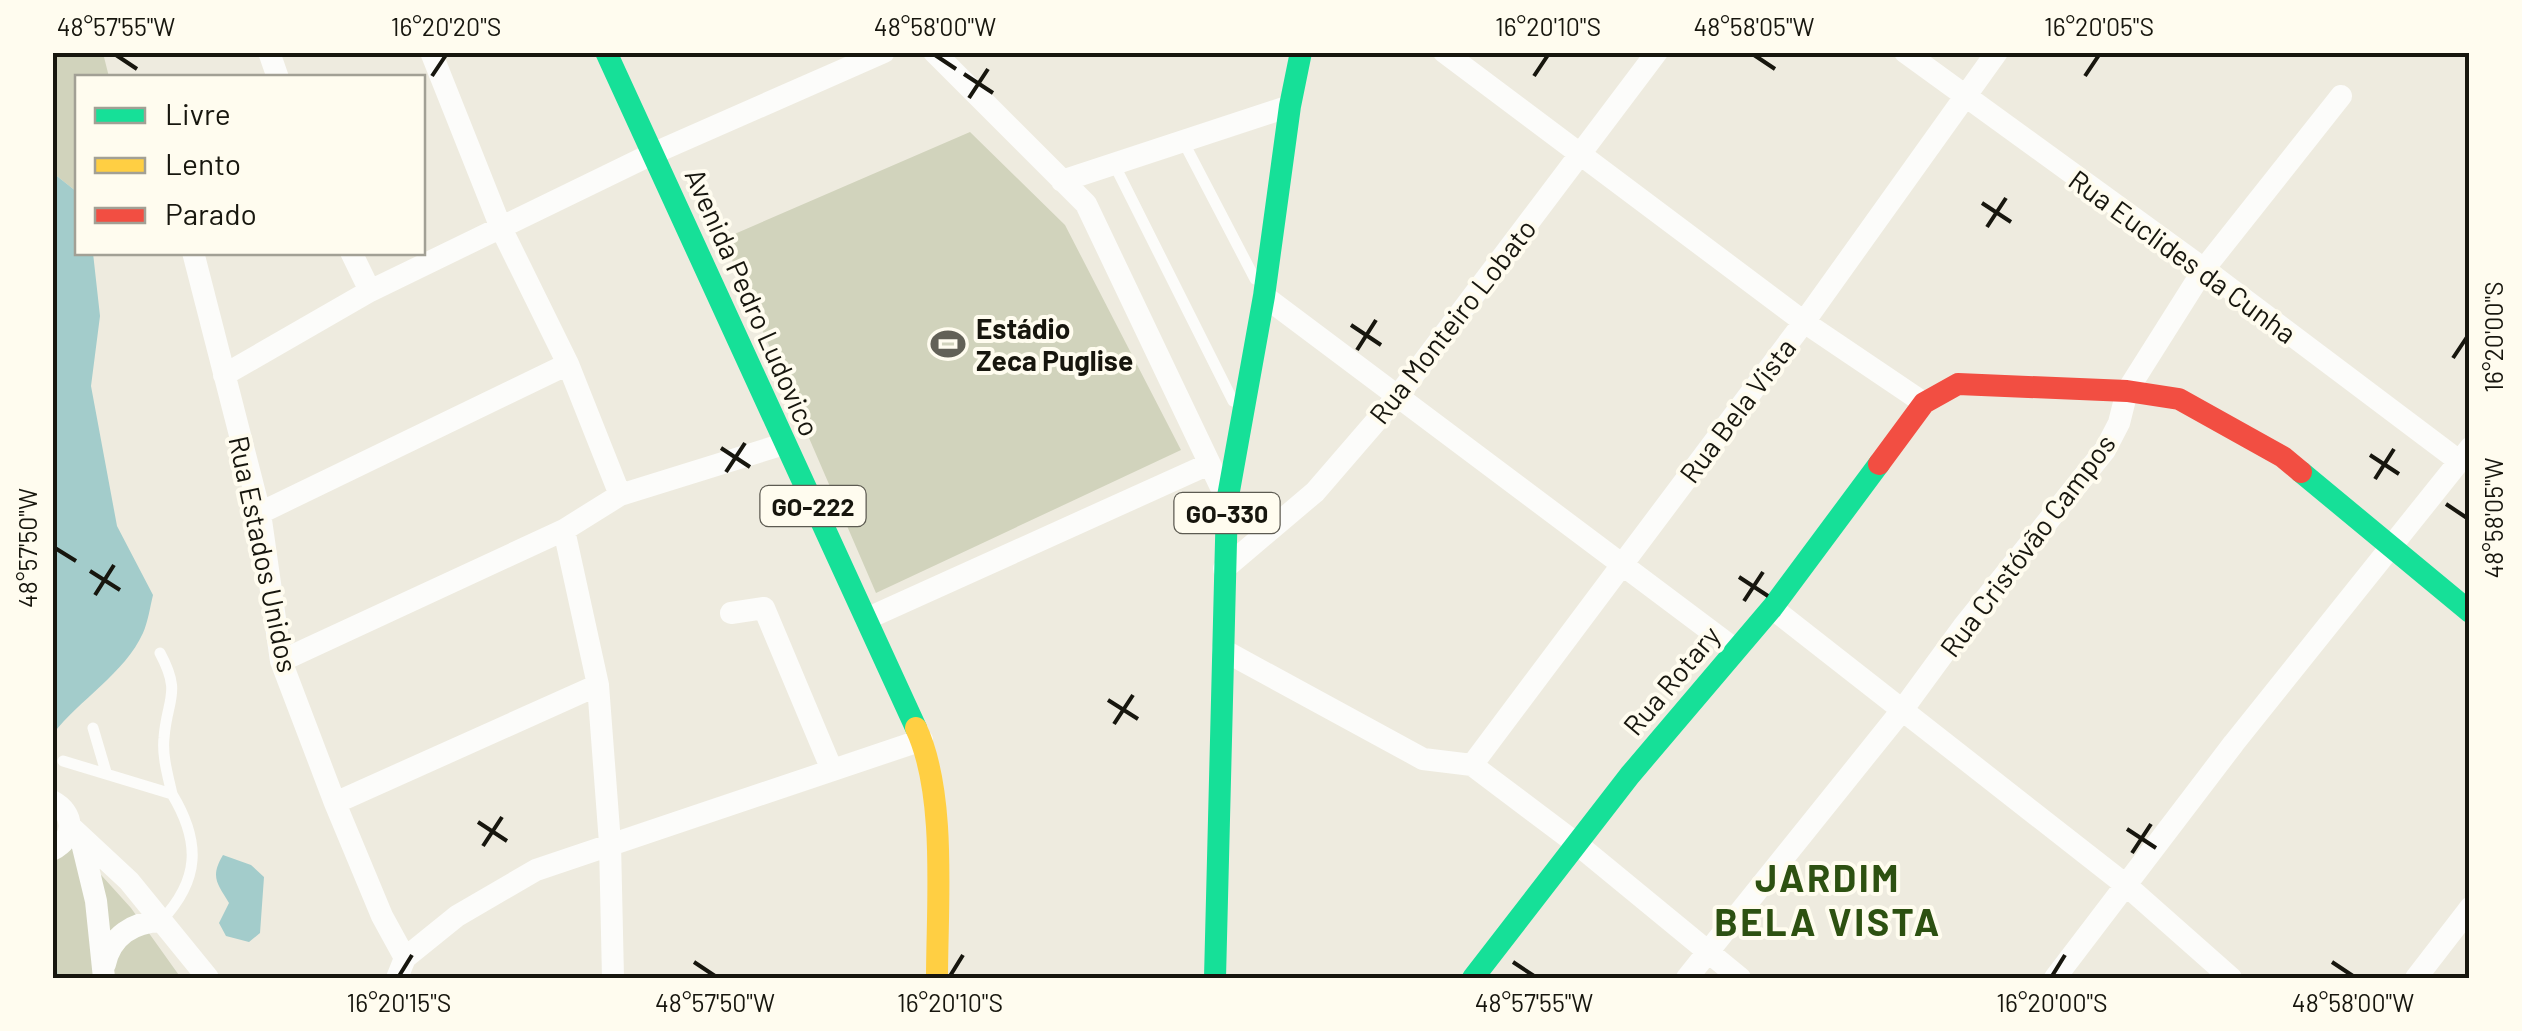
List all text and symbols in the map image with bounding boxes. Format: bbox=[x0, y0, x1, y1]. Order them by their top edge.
text: 48°57'55"W bbox=[57, 11, 175, 41]
text: 16°20'20"S bbox=[391, 11, 501, 41]
text: 48°58'00"W bbox=[874, 11, 996, 41]
text: 16°20'10"S bbox=[1495, 11, 1601, 41]
text: 48°58'05"W bbox=[1693, 11, 1815, 41]
text: 16°20'05"S bbox=[2044, 11, 2154, 41]
legend bbox=[75, 75, 425, 255]
text: Livre bbox=[165, 95, 231, 131]
text: Lento bbox=[165, 145, 241, 181]
street label: Rua Euclides da Cunha bbox=[2063, 162, 2303, 350]
street label: Avenida Pedro Ludovico bbox=[679, 163, 827, 441]
text: Parado bbox=[165, 195, 257, 231]
street label: Rua Monteiro Lobato bbox=[1361, 212, 1543, 430]
text: 16°20'00"S bbox=[2478, 281, 2508, 393]
place label: Estádio Zeca Puglise bbox=[976, 311, 1133, 377]
sports icon: Estádio Zeca Puglise bbox=[929, 325, 967, 363]
street label: Rua Bela Vista bbox=[1672, 331, 1802, 489]
street label: Rua Cristóvão Campos bbox=[1932, 427, 2122, 663]
street label: Rua Estados Unidos bbox=[222, 433, 306, 675]
text: 48°58'05"W bbox=[2478, 457, 2508, 579]
road number: GO-222 bbox=[760, 486, 866, 526]
text: 48°57'50"W bbox=[12, 488, 42, 608]
road number: GO-330 bbox=[1174, 493, 1280, 533]
street label: Rua Rotary bbox=[1615, 618, 1727, 742]
district label: JARDIM BELA VISTA bbox=[1714, 854, 1942, 944]
text: 16°20'15"S bbox=[347, 987, 451, 1017]
text: 48°57'50"W bbox=[655, 987, 775, 1017]
text: 16°20'10"S bbox=[897, 987, 1003, 1017]
text: 48°57'55"W bbox=[1475, 987, 1593, 1017]
text: 16°20'00"S bbox=[1996, 987, 2108, 1017]
text: 48°58'00"W bbox=[2292, 987, 2414, 1017]

